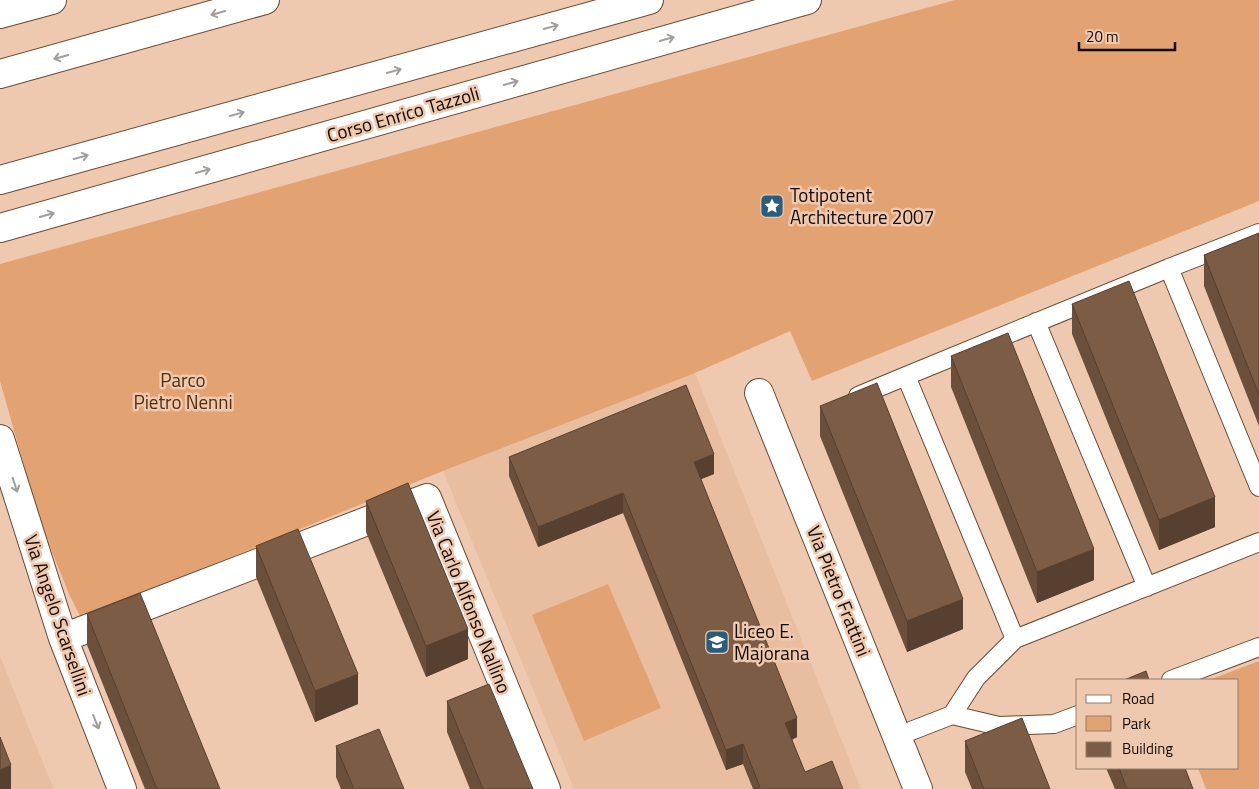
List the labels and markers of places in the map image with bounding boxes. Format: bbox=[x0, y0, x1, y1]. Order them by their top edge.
place label: Totipotent Architecture 2007 bbox=[790, 180, 934, 231]
place icon: Totipotent Architecture 2007 bbox=[759, 193, 785, 219]
place label: Liceo E. Majorana bbox=[734, 616, 810, 667]
school or university icon: Liceo E. Majorana bbox=[704, 629, 730, 655]

